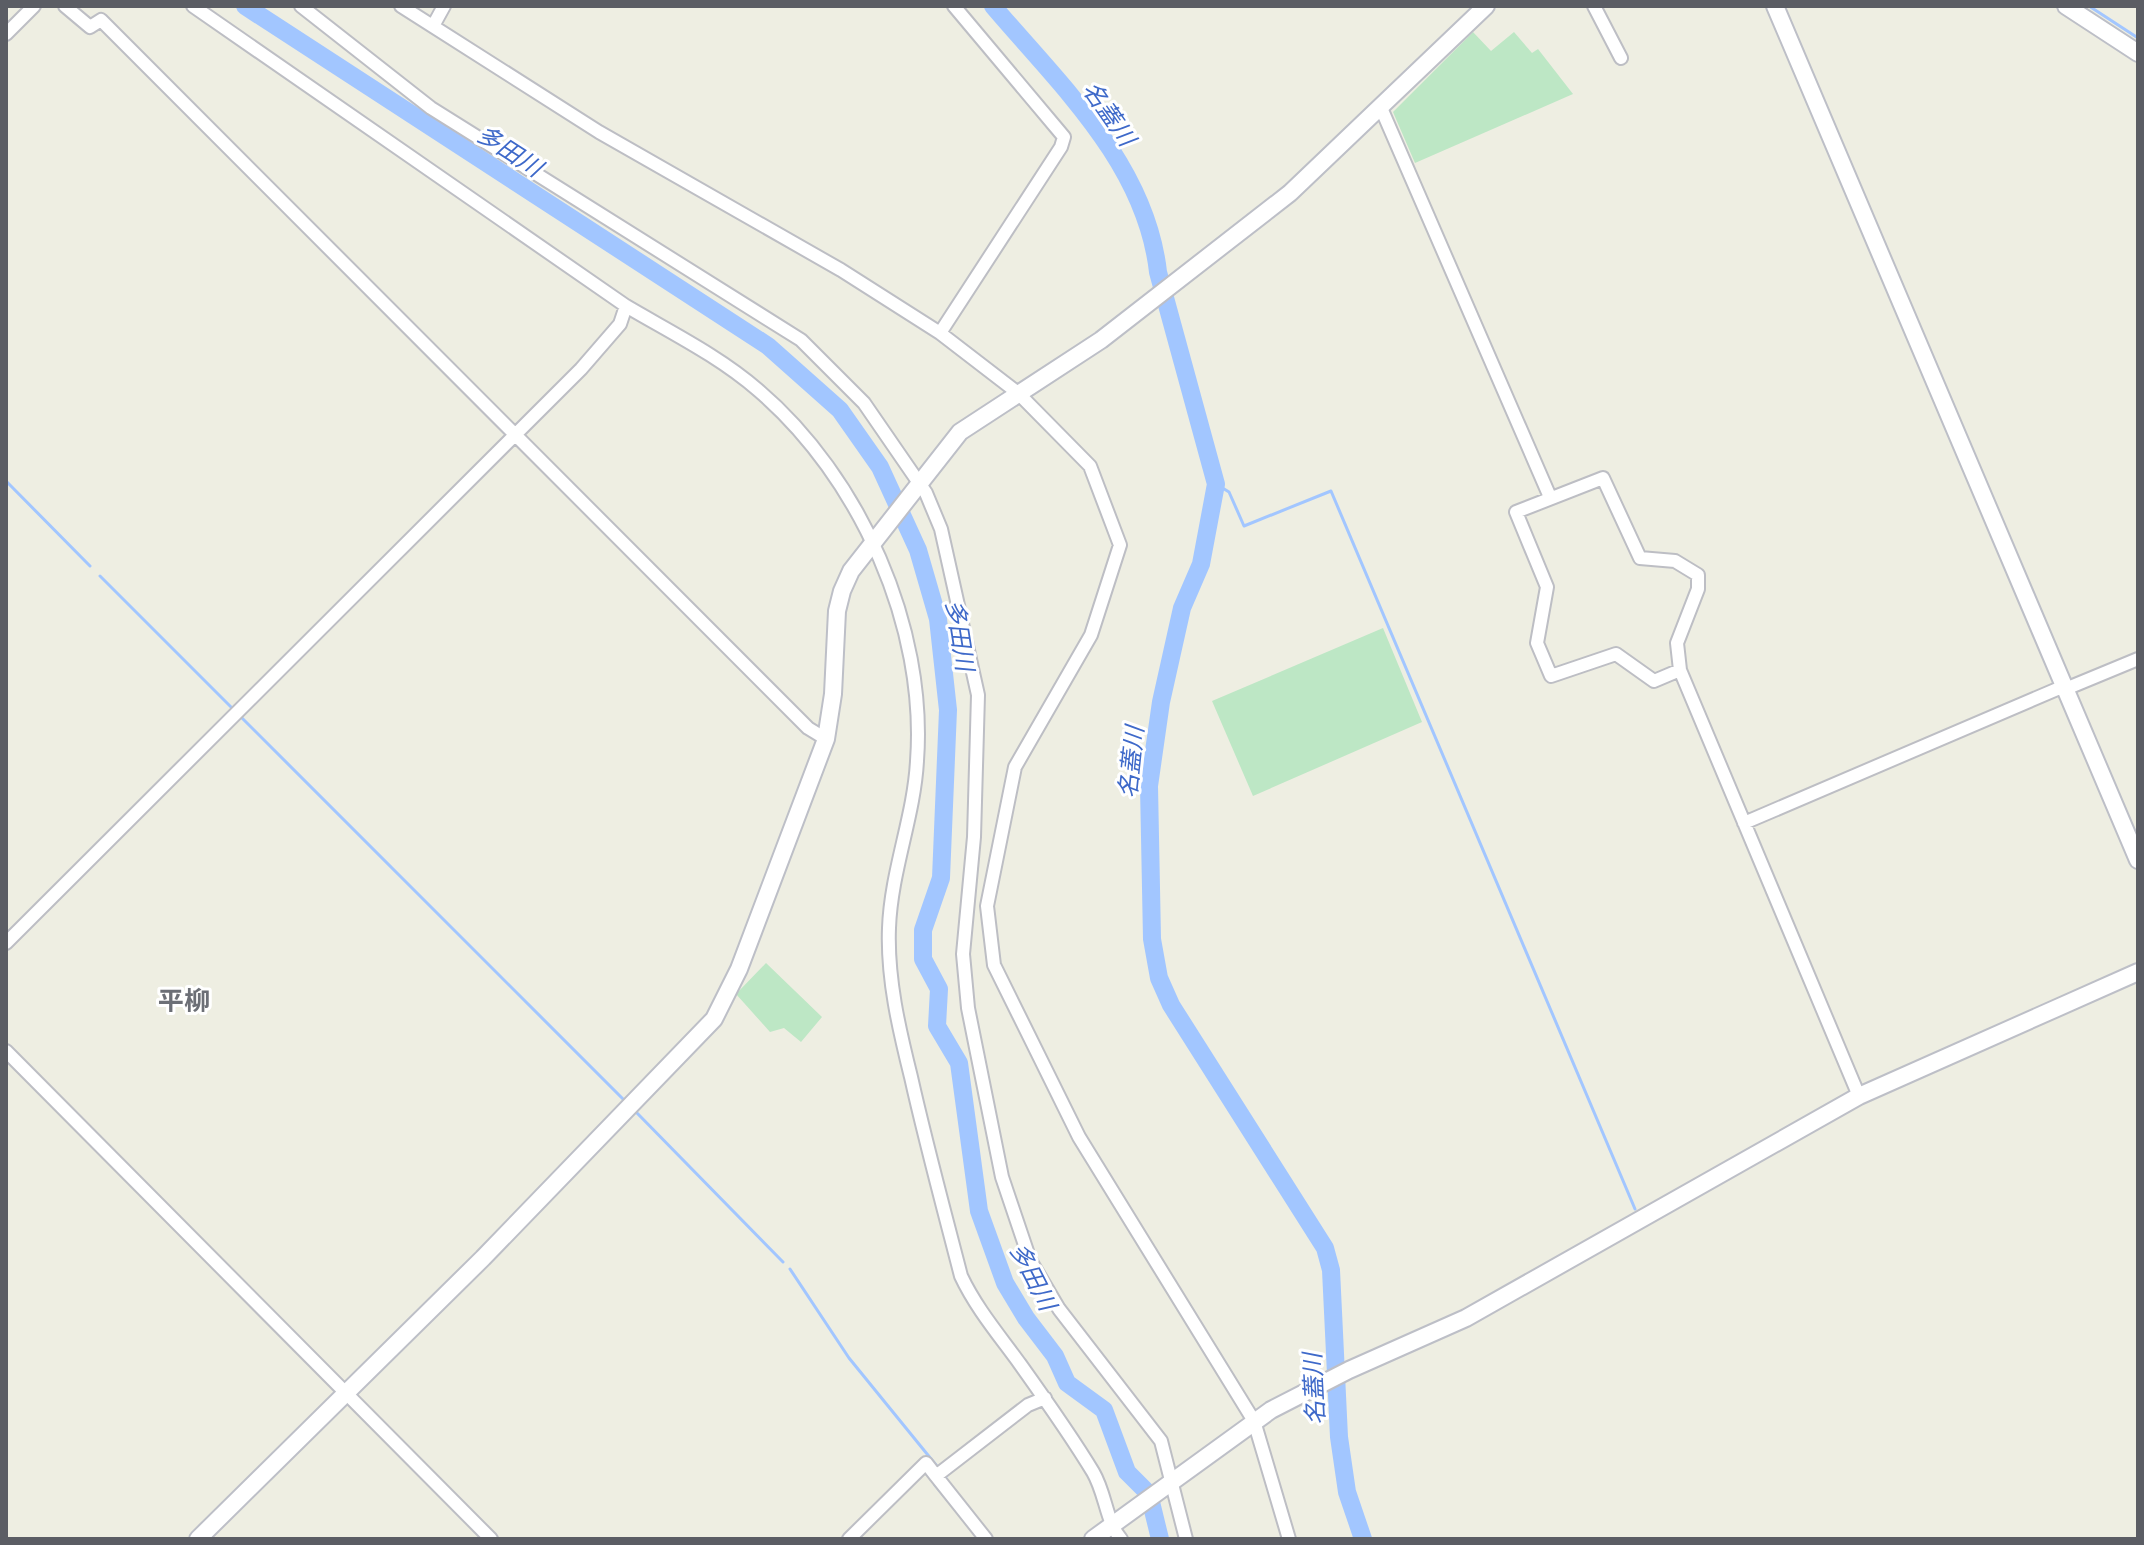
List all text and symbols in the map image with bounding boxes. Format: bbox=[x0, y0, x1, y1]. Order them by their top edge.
water label: 名蓋川 bbox=[1077, 75, 1144, 153]
water label: 多田川 bbox=[472, 118, 551, 183]
water label: 多田川 bbox=[941, 597, 981, 676]
water label: 名蓋川 bbox=[1112, 722, 1148, 799]
district label: 平柳 bbox=[158, 984, 210, 1015]
water label: 多田川 bbox=[1005, 1237, 1065, 1317]
water label: 名蓋川 bbox=[1296, 1349, 1329, 1426]

